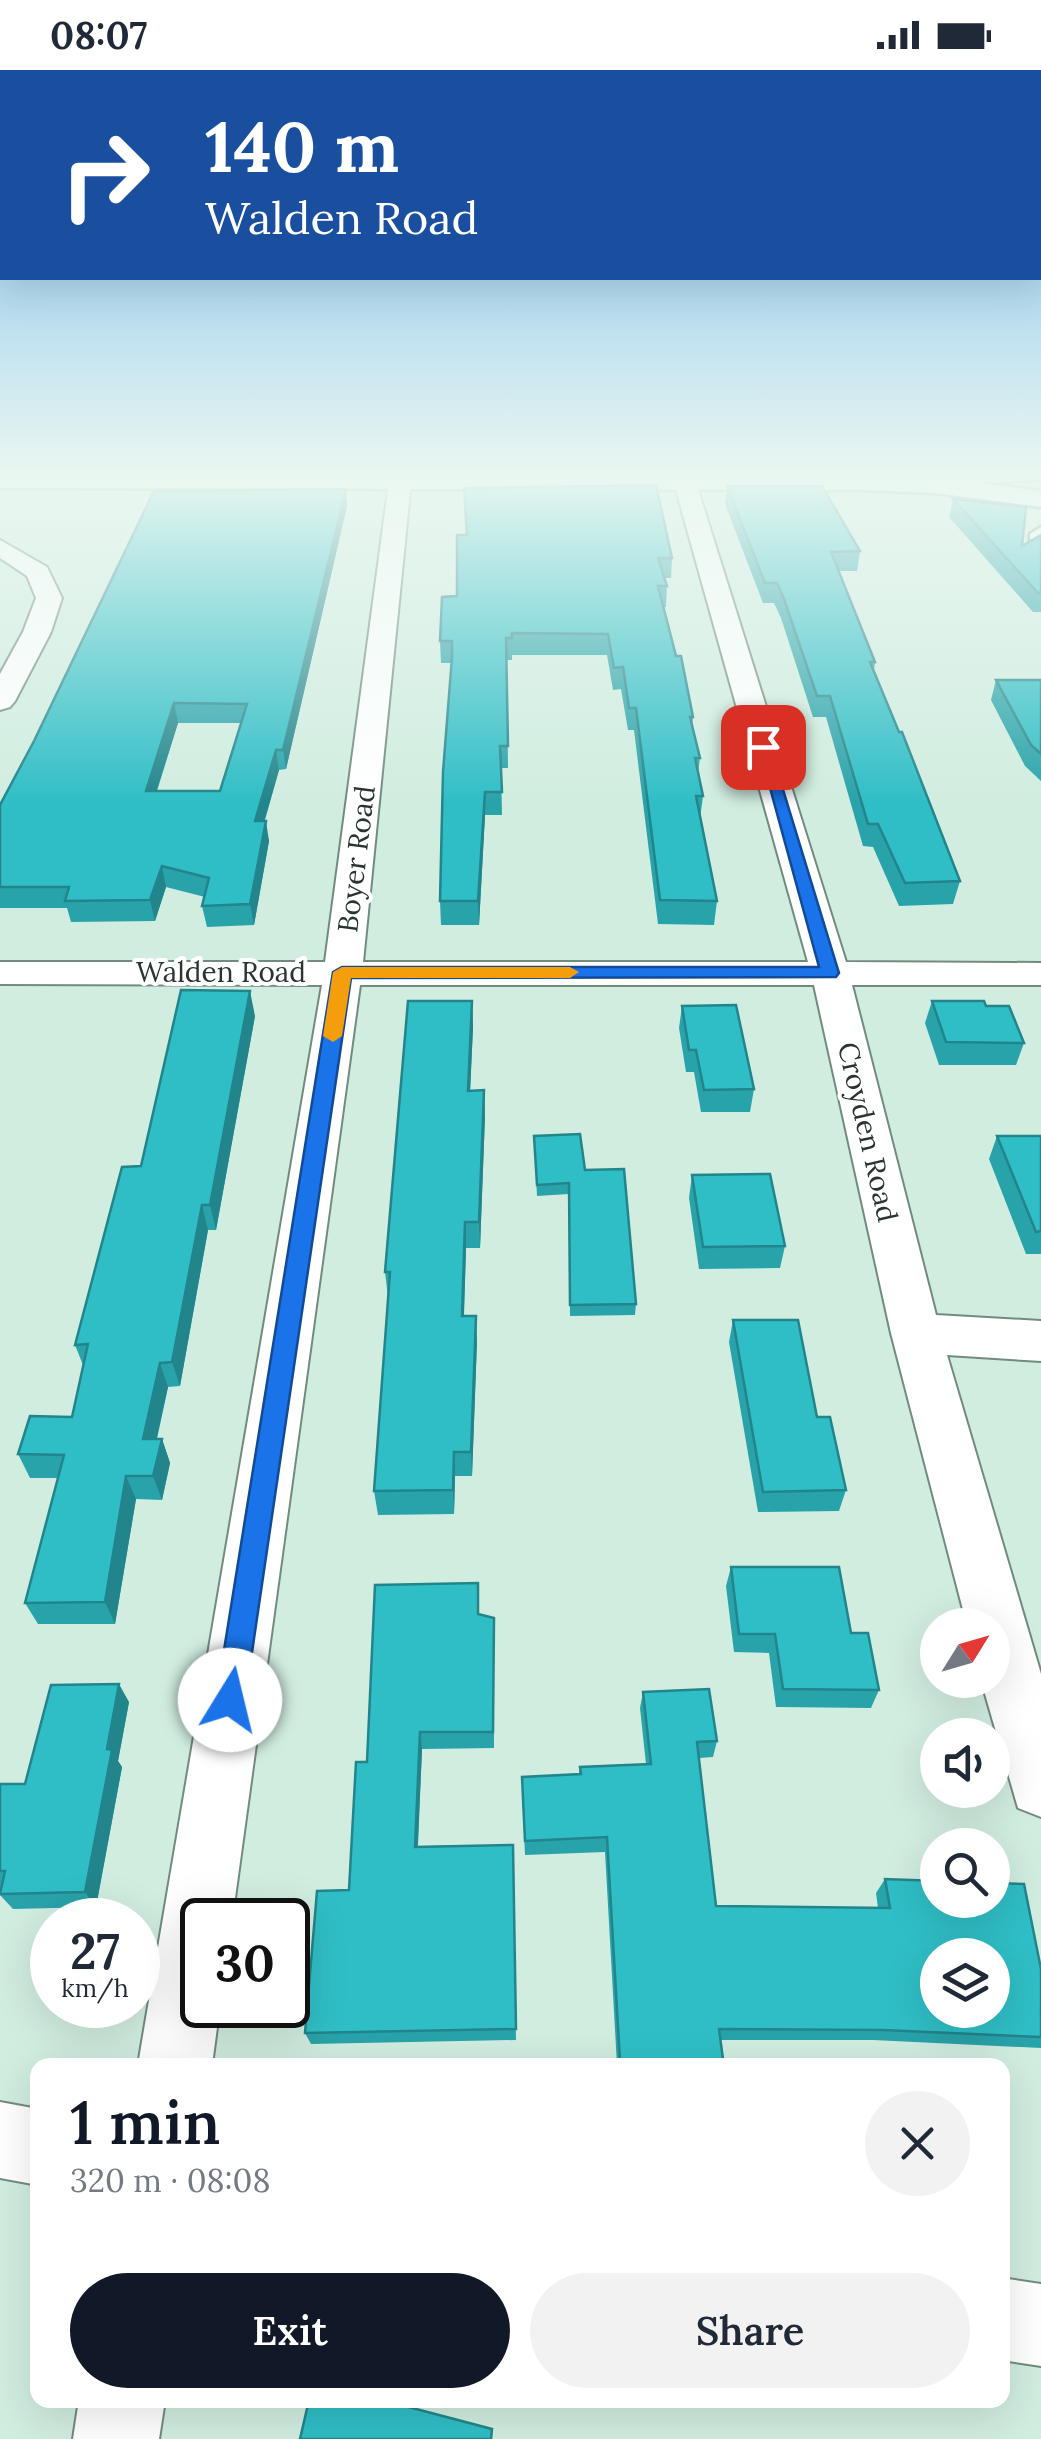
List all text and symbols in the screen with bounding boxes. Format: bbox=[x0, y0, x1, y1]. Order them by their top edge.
text: 08:07 bbox=[50, 11, 147, 59]
text: 140 m bbox=[205, 102, 399, 191]
icon: right bbox=[40, 110, 170, 240]
text: Walden Road bbox=[205, 189, 478, 246]
pin bbox=[721, 705, 806, 790]
icon: arrive bbox=[736, 720, 791, 775]
street label: Boyer Road bbox=[329, 784, 383, 934]
street label: Walden Road bbox=[136, 954, 306, 990]
street label: Croyden Road bbox=[830, 1039, 906, 1225]
north arrow bbox=[920, 1608, 1010, 1698]
map controls bbox=[920, 1608, 1010, 2028]
position arrow bbox=[178, 1648, 282, 1752]
button: sound bbox=[920, 1718, 1010, 1808]
button: search bbox=[920, 1828, 1010, 1918]
speed limit sign: 30 bbox=[180, 1898, 310, 2028]
text: 27 bbox=[70, 1919, 120, 1983]
button: layers bbox=[920, 1938, 1010, 2028]
text: km/h bbox=[61, 1972, 129, 2004]
text: 1 min bbox=[70, 2084, 220, 2160]
button: close bbox=[865, 2091, 970, 2196]
text: 320 m · 08:08 bbox=[70, 2160, 270, 2201]
button: Exit bbox=[70, 2273, 510, 2388]
button: Share bbox=[530, 2273, 970, 2388]

